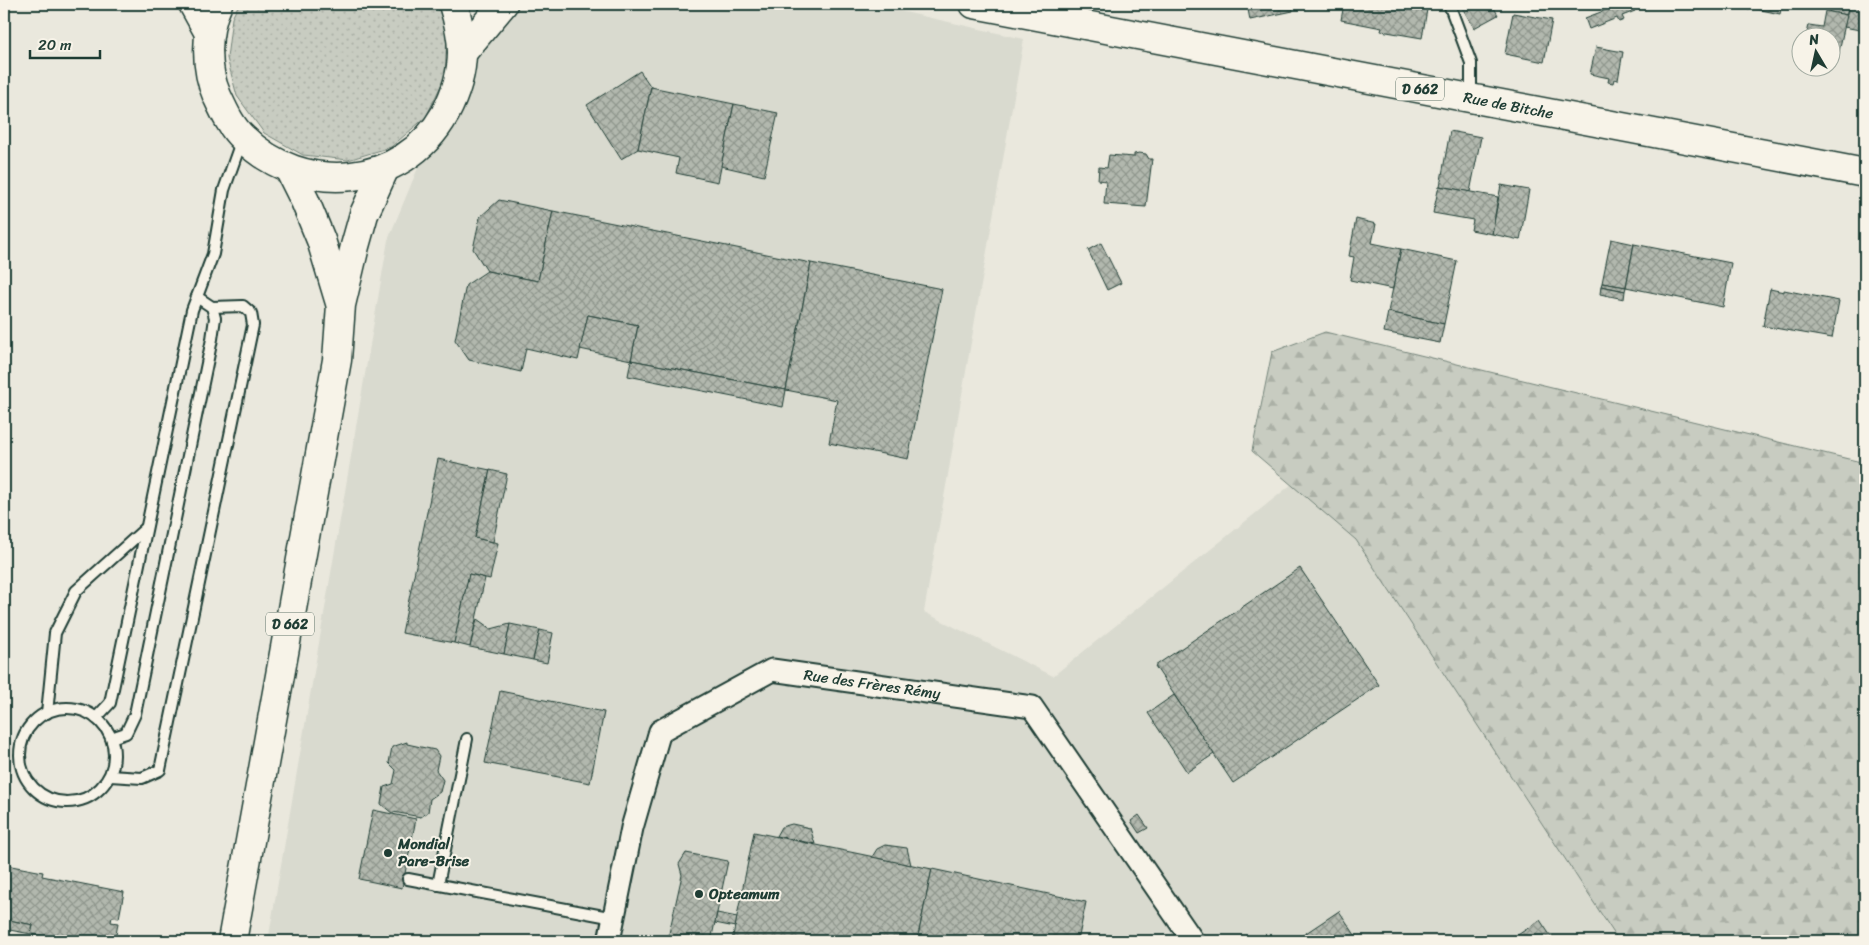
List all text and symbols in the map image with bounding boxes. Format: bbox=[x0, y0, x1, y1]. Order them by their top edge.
text: N bbox=[1806, 27, 1821, 53]
scale bar bbox=[30, 28, 100, 60]
north arrow bbox=[1792, 28, 1842, 78]
text: 20 m bbox=[38, 32, 72, 58]
road number: D 662 bbox=[1396, 78, 1444, 100]
street label: Rue de Bitche bbox=[1461, 84, 1556, 127]
road number: D 662 bbox=[266, 612, 314, 636]
street label: Rue des Frères Rémy bbox=[802, 662, 942, 707]
place label: Mondial Pare-Brise bbox=[397, 831, 470, 874]
marker: Mondial Pare-Brise bbox=[382, 847, 394, 859]
place label: Opteamum bbox=[708, 881, 780, 907]
marker: Opteamum bbox=[693, 888, 705, 900]

